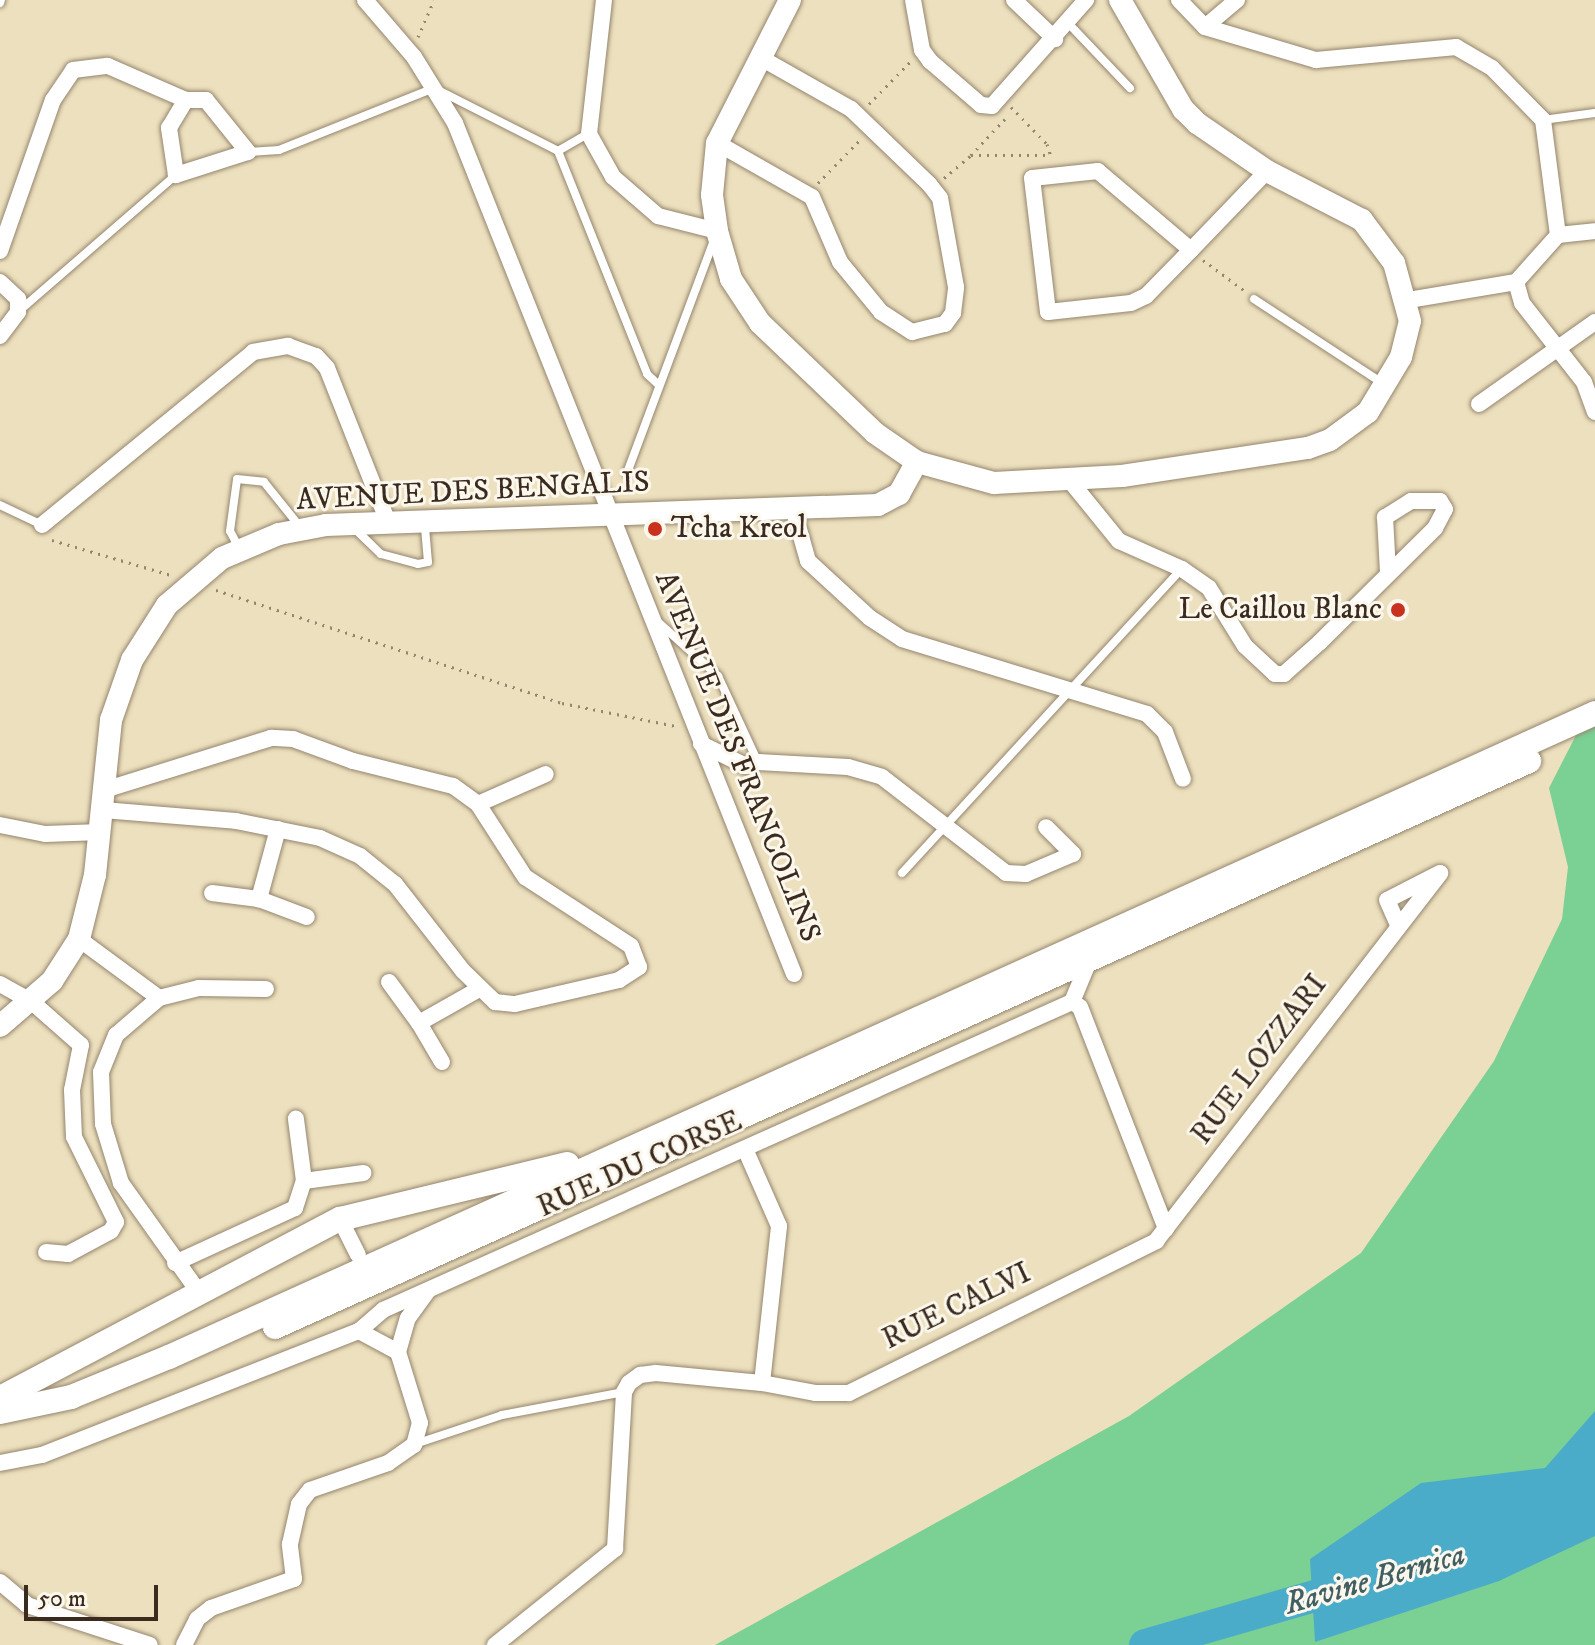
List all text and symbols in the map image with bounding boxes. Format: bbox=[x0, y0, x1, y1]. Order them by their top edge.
street label: AVENUE DES BENGALIS bbox=[295, 465, 651, 519]
place label: Tcha Kreol bbox=[671, 511, 807, 547]
marker: Tcha Kreol bbox=[646, 520, 664, 538]
street label: AVENUE DES FRANCOLINS bbox=[646, 567, 828, 947]
place label: Le Caillou Blanc bbox=[1179, 592, 1382, 628]
marker: Le Caillou Blanc bbox=[1389, 601, 1407, 619]
street label: RUE LOZZARI bbox=[1184, 968, 1336, 1152]
street label: RUE DU CORSE bbox=[532, 1104, 748, 1226]
street label: RUE CALVI bbox=[877, 1256, 1037, 1358]
water label: Ravine Bernica bbox=[1280, 1536, 1470, 1624]
scale bar bbox=[28, 1569, 162, 1619]
text: 50 m bbox=[38, 1584, 86, 1614]

